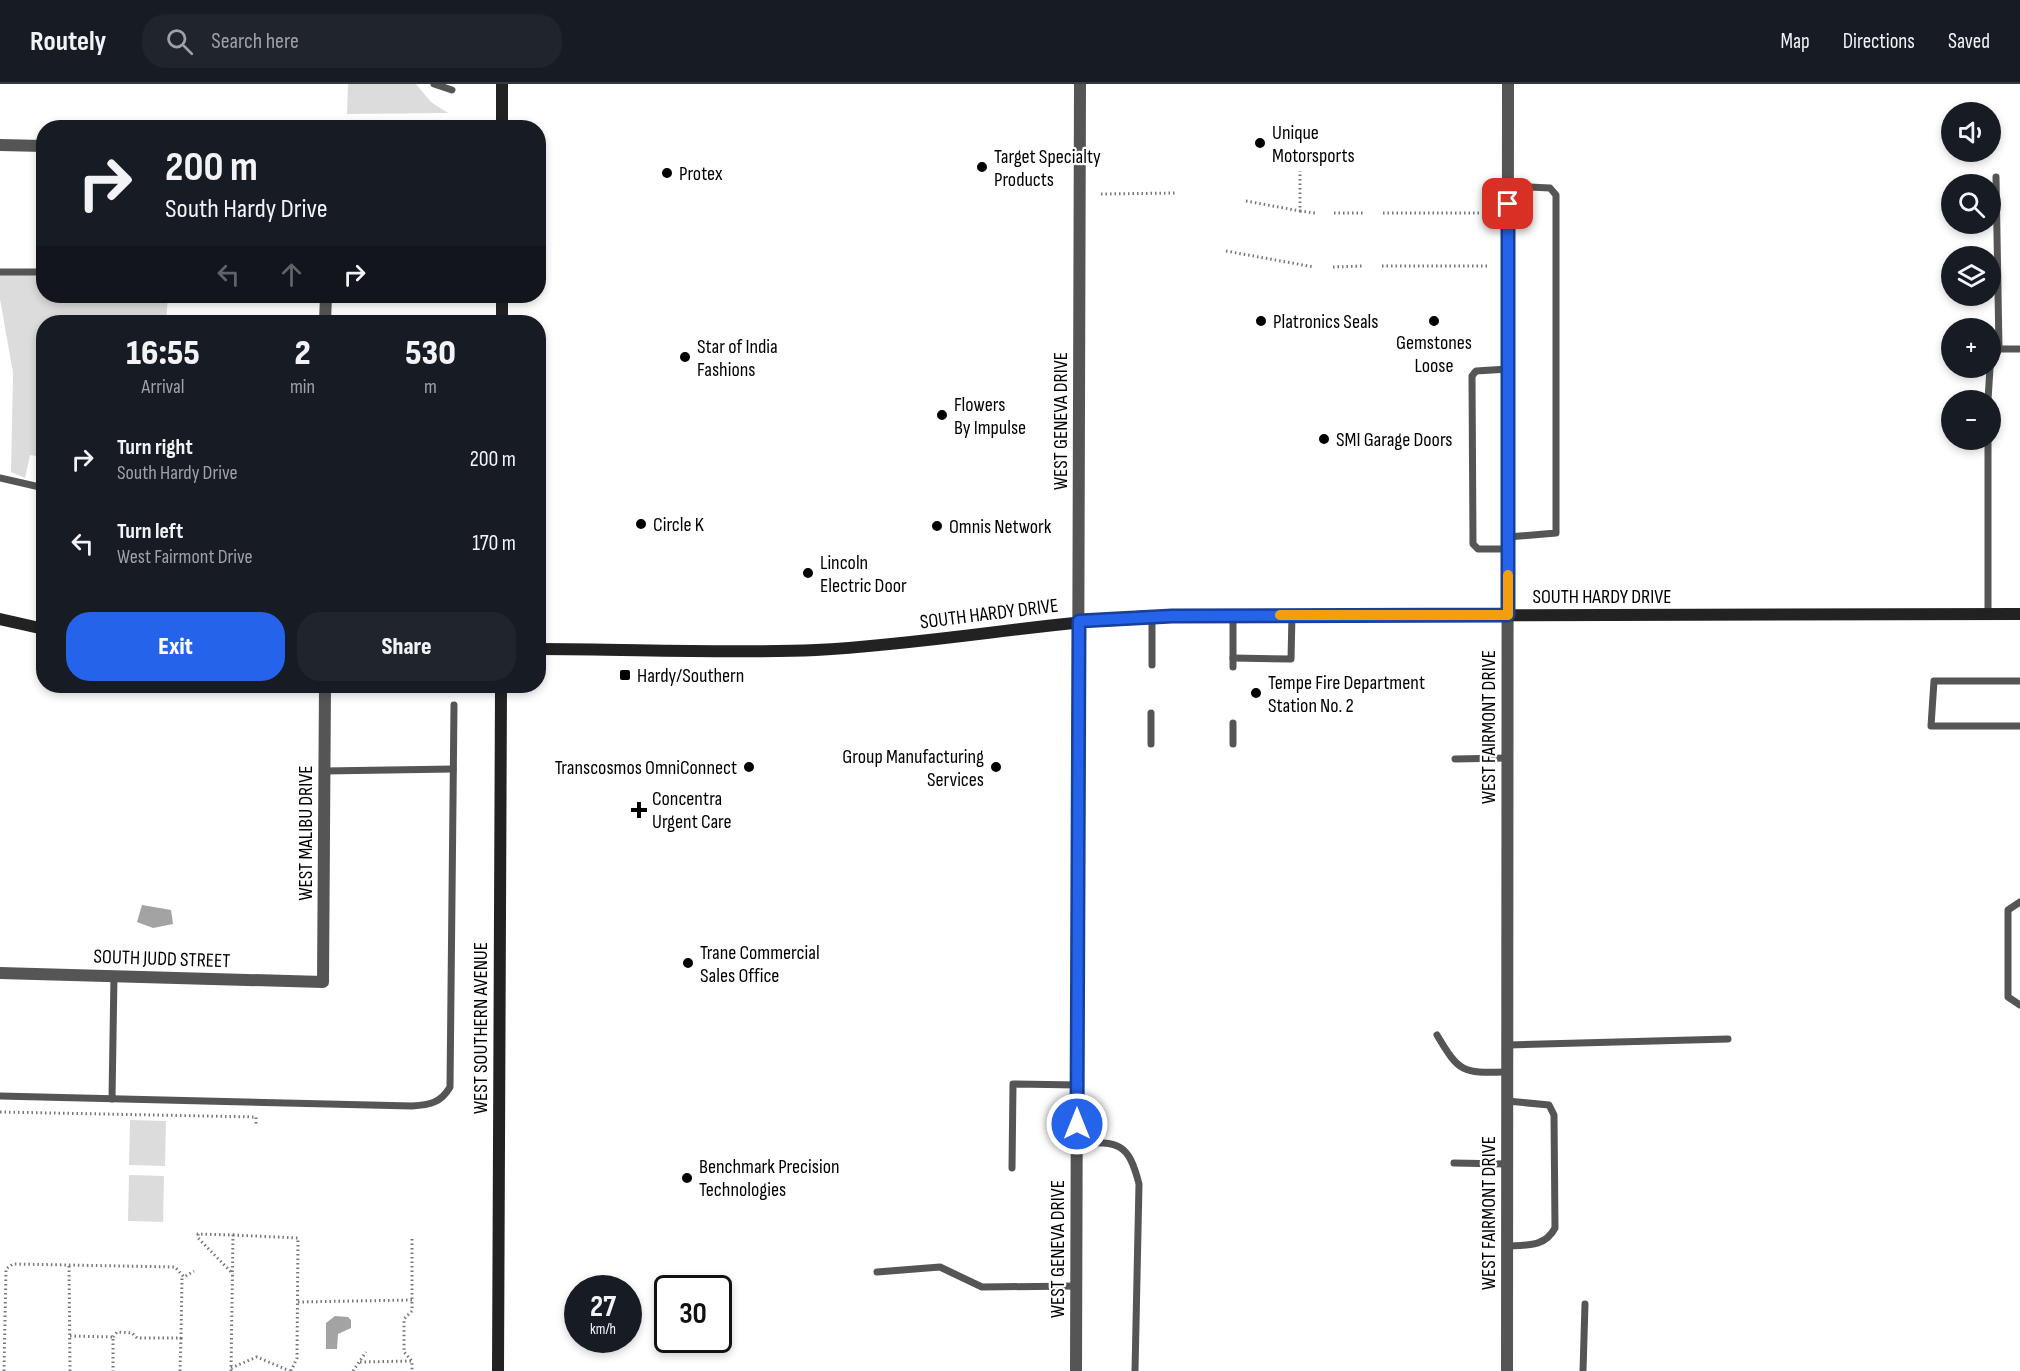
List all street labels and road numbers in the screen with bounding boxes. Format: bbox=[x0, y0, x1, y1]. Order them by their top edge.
street label: WEST GENEVA DRIVE bbox=[1049, 352, 1073, 490]
street label: SOUTH HARDY DRIVE bbox=[1532, 585, 1672, 609]
street label: SOUTH HARDY DRIVE bbox=[919, 594, 1060, 634]
street label: WEST FAIRMONT DRIVE bbox=[1477, 650, 1501, 804]
street label: WEST MALIBU DRIVE bbox=[294, 765, 318, 901]
street label: WEST SOUTHERN AVENUE bbox=[469, 942, 493, 1114]
street label: SOUTH JUDD STREET bbox=[93, 945, 231, 973]
street label: WEST FAIRMONT DRIVE bbox=[1477, 1136, 1501, 1290]
street label: WEST GENEVA DRIVE bbox=[1046, 1180, 1070, 1318]

